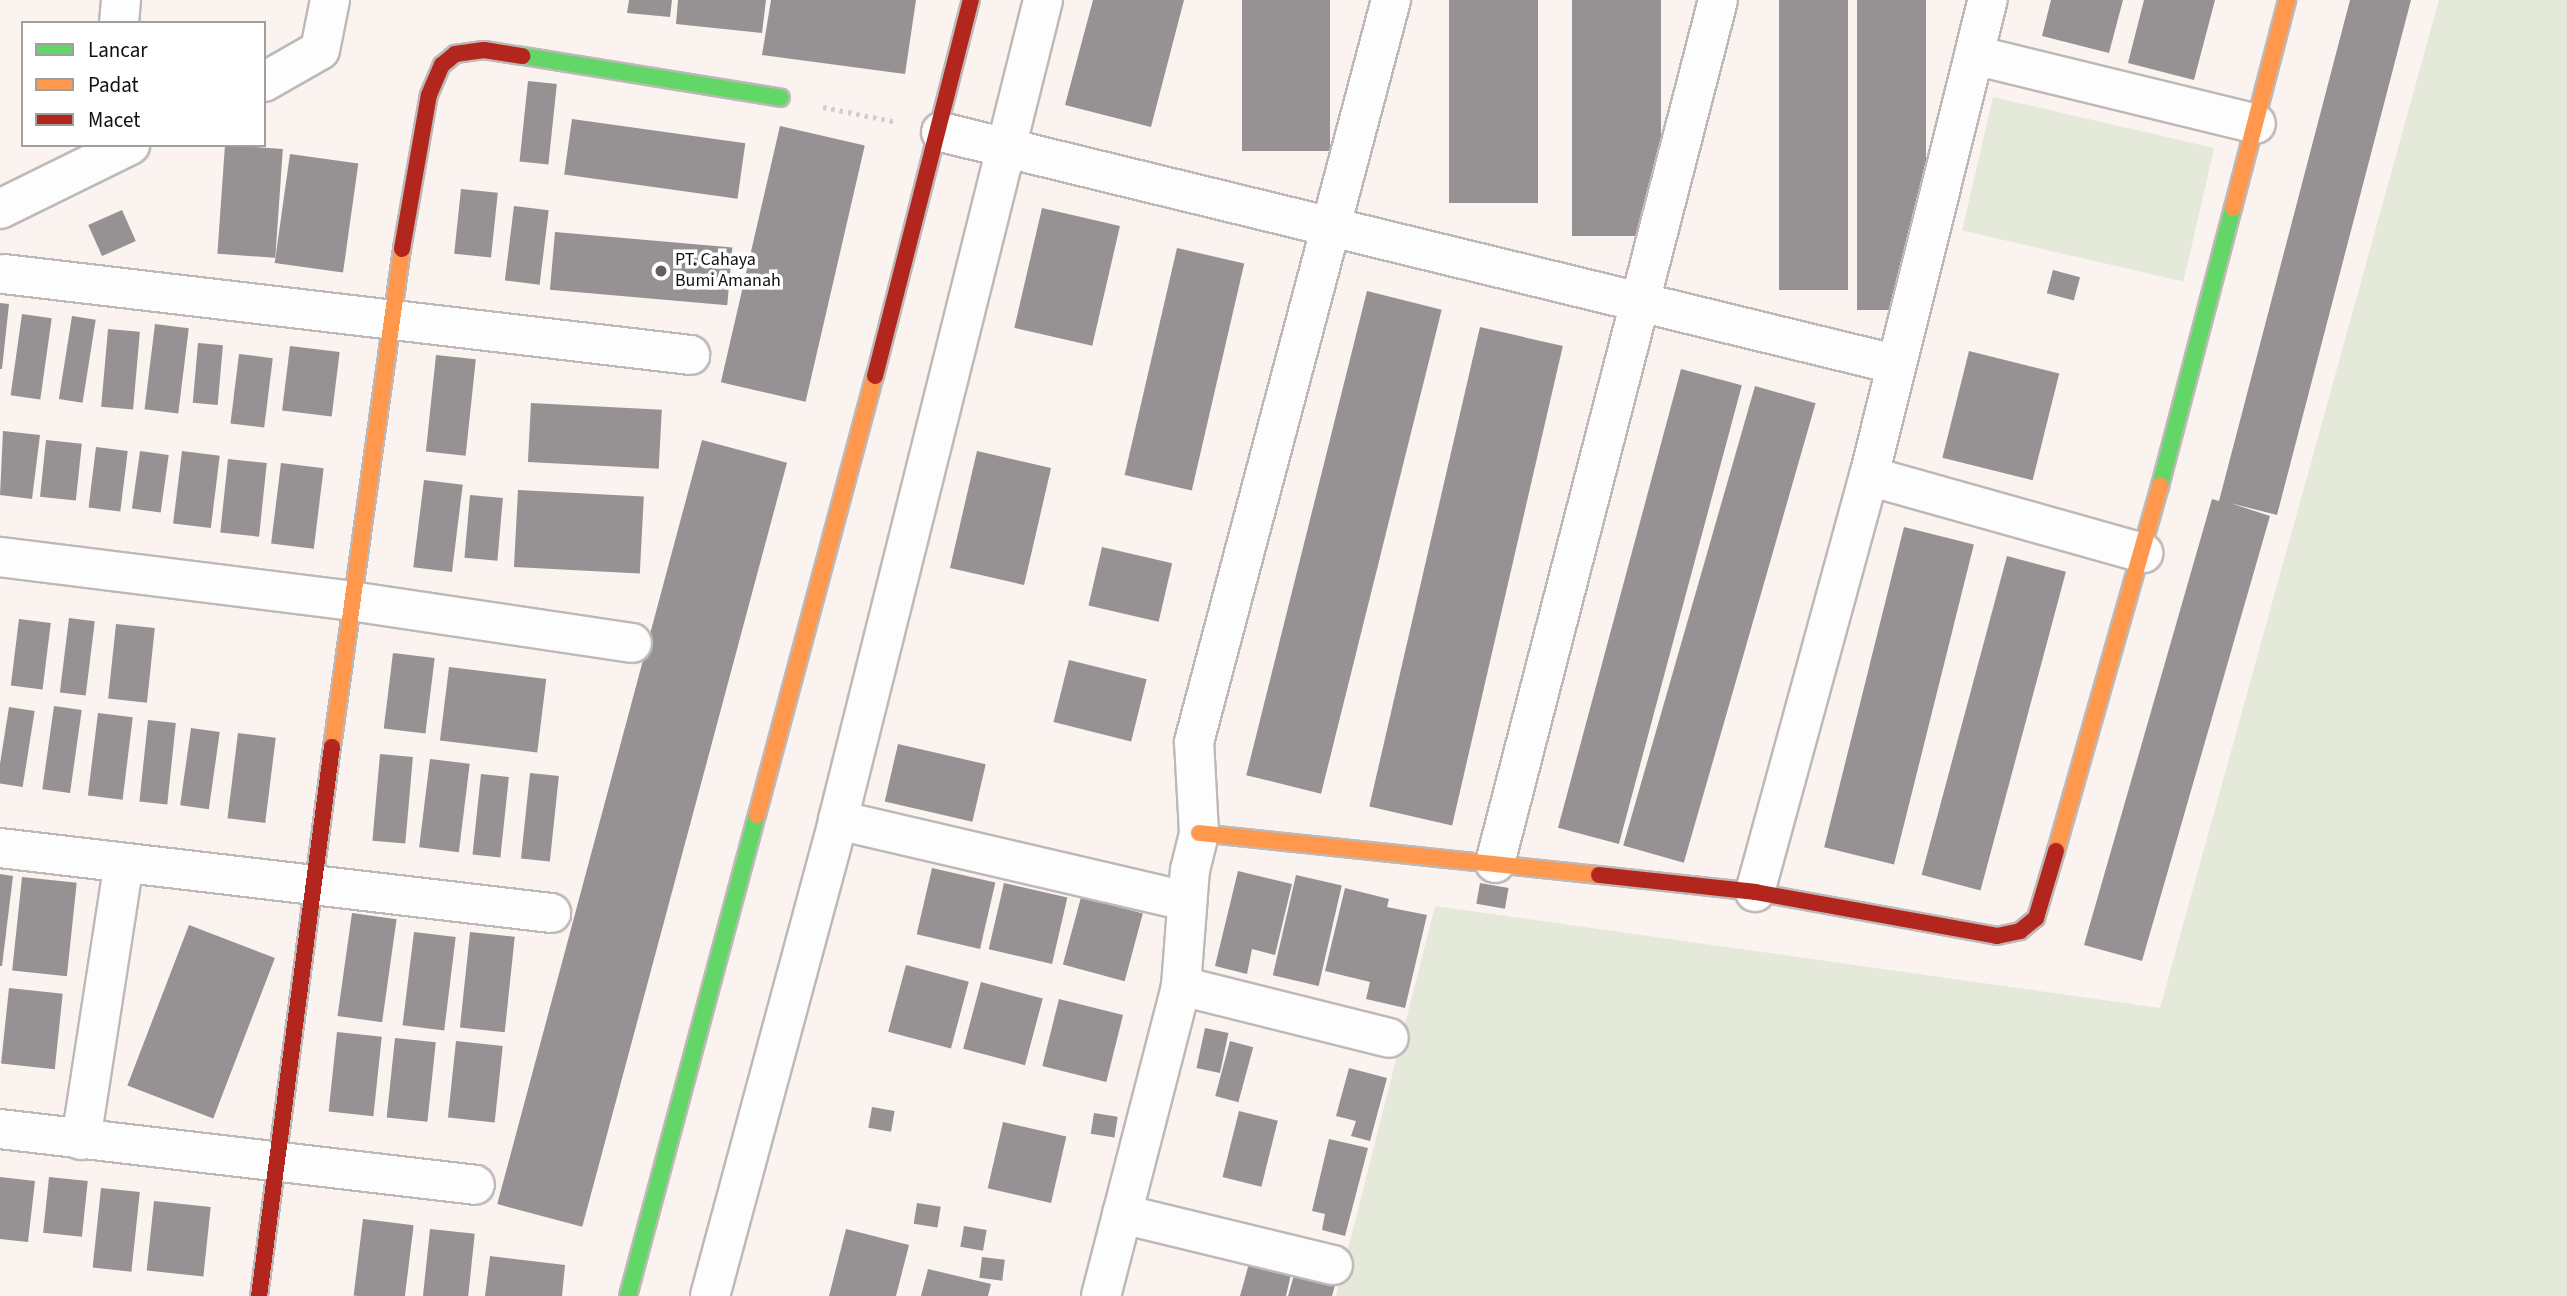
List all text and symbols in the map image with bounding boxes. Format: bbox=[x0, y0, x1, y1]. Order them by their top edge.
legend bbox=[21, 21, 266, 147]
text: Lancar bbox=[88, 35, 148, 65]
text: Padat bbox=[88, 70, 139, 100]
text: Macet bbox=[88, 105, 140, 135]
place label: PT. Cahaya Bumi Amanah bbox=[675, 250, 781, 292]
marker: PT. Cahaya Bumi Amanah bbox=[653, 263, 669, 279]

